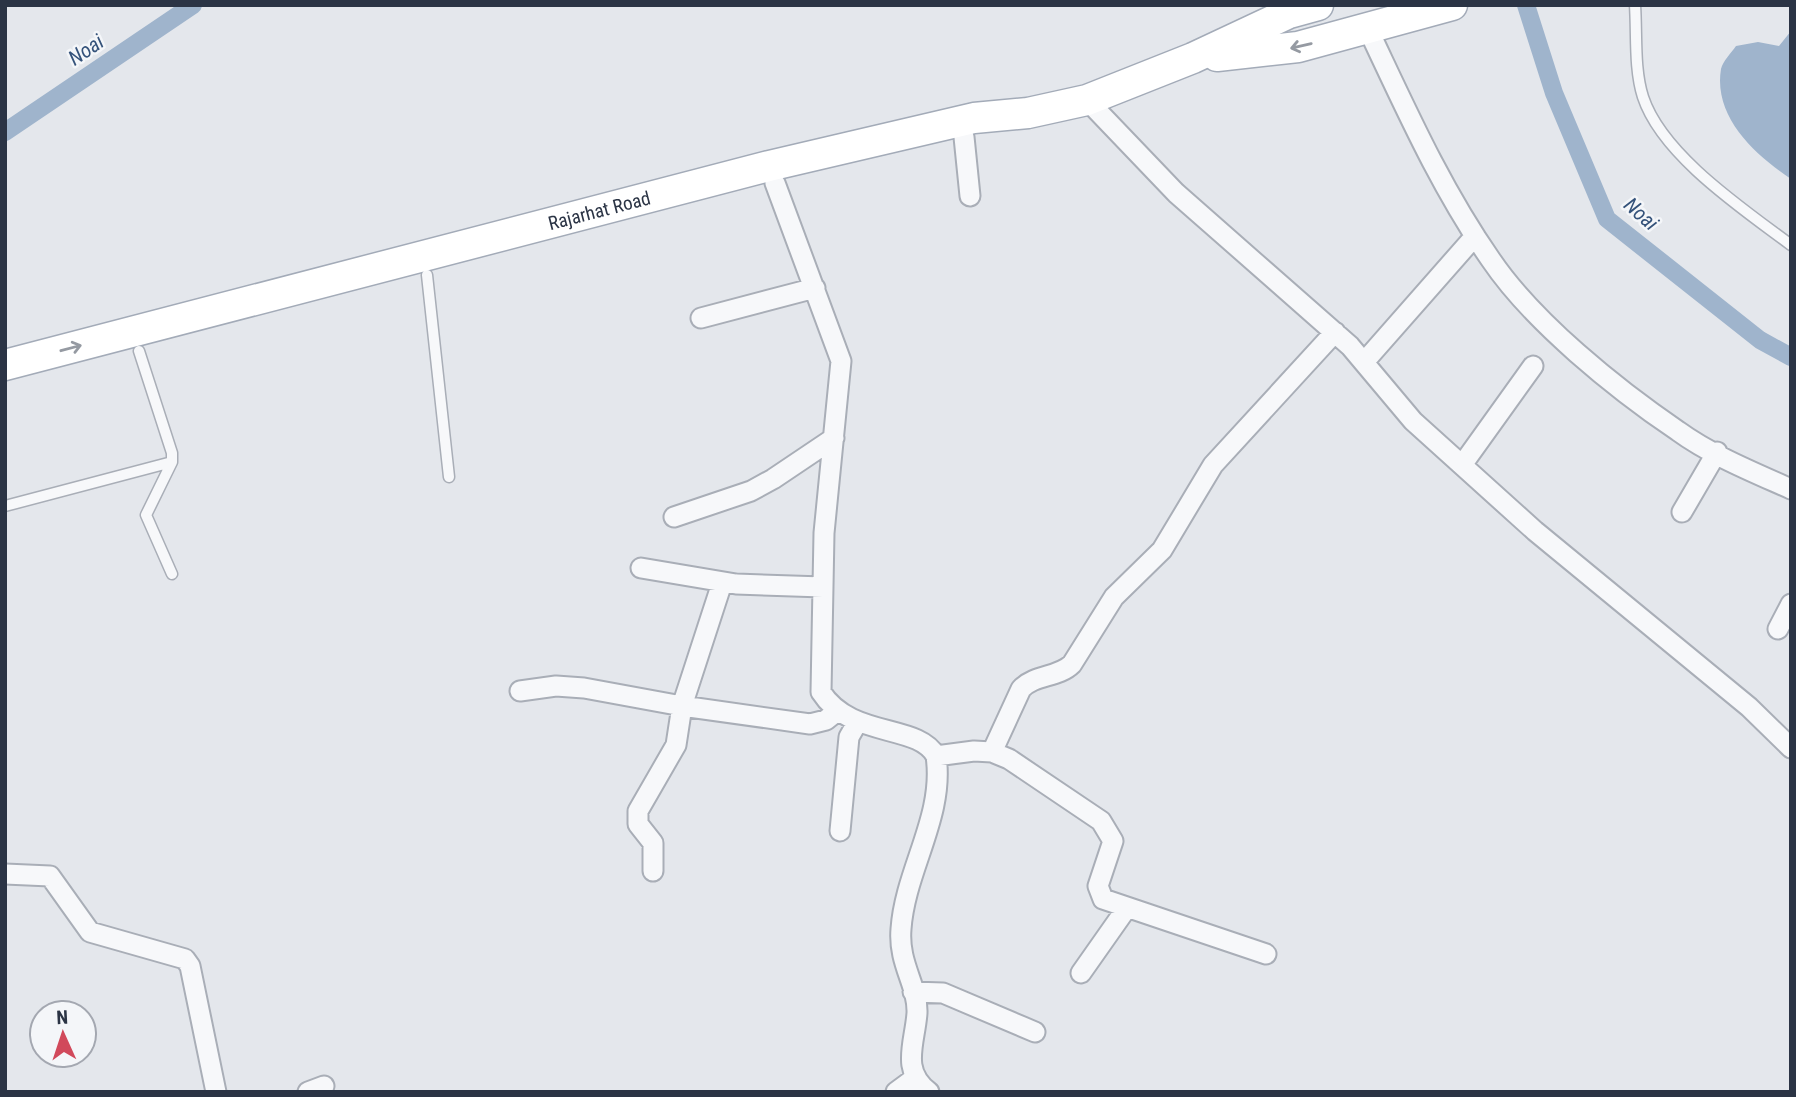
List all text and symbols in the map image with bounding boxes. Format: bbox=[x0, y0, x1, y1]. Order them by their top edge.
water label: Noai bbox=[64, 29, 108, 70]
one-way arrow bbox=[1291, 40, 1313, 53]
street label: Rajarhat Road bbox=[546, 186, 653, 235]
water label: Noai bbox=[1619, 193, 1663, 236]
one-way arrow bbox=[60, 340, 82, 353]
north arrow bbox=[28, 999, 98, 1069]
text: N bbox=[56, 1006, 69, 1029]

